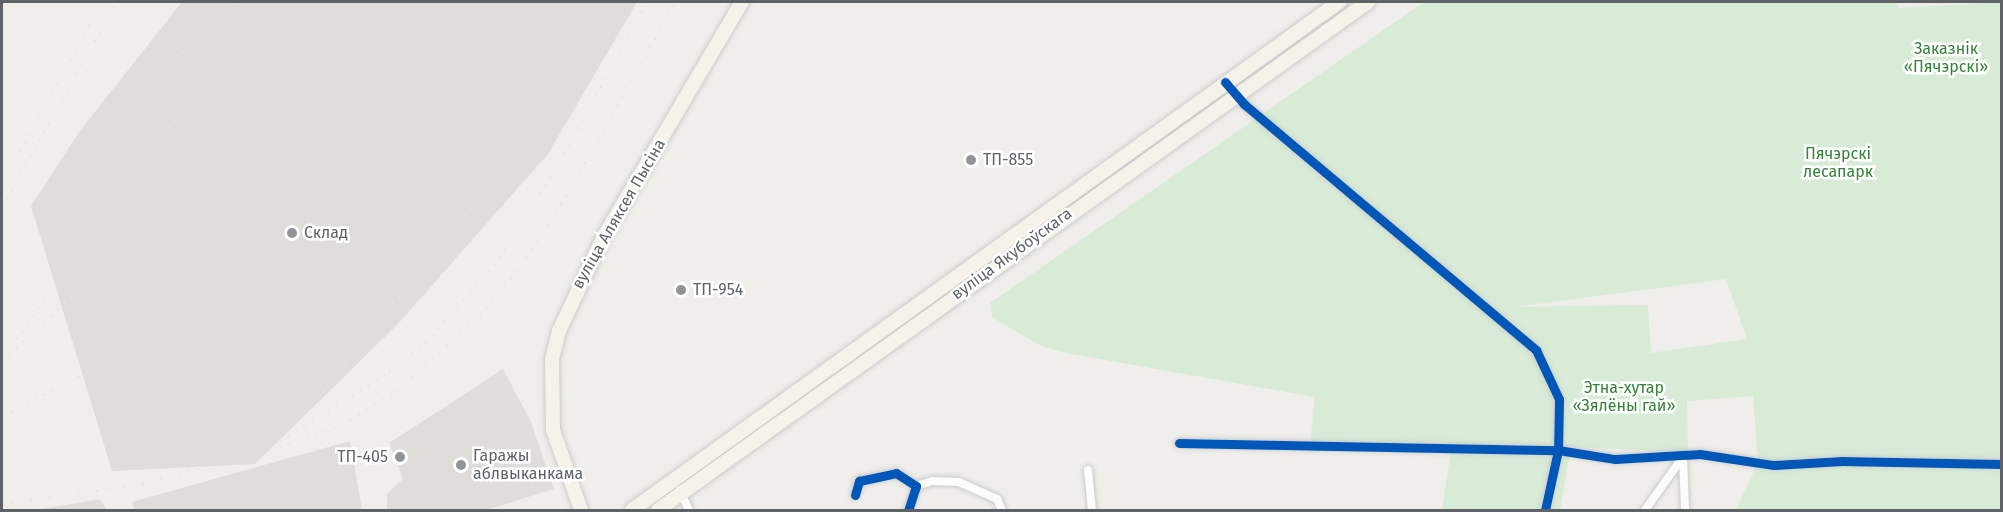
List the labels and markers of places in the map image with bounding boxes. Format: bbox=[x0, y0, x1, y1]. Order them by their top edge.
place label: ТП-855 bbox=[983, 150, 1033, 170]
marker: ТП-855 bbox=[964, 153, 978, 167]
place label: Склад bbox=[304, 223, 348, 243]
marker: Склад bbox=[285, 226, 299, 240]
place label: ТП-954 bbox=[693, 280, 743, 300]
marker: ТП-954 bbox=[674, 283, 688, 297]
place label: Гаражы аблвыканкама bbox=[473, 446, 583, 484]
place label: ТП-405 bbox=[337, 447, 388, 467]
marker: ТП-405 bbox=[393, 450, 407, 464]
marker: Гаражы аблвыканкама bbox=[454, 458, 468, 472]

